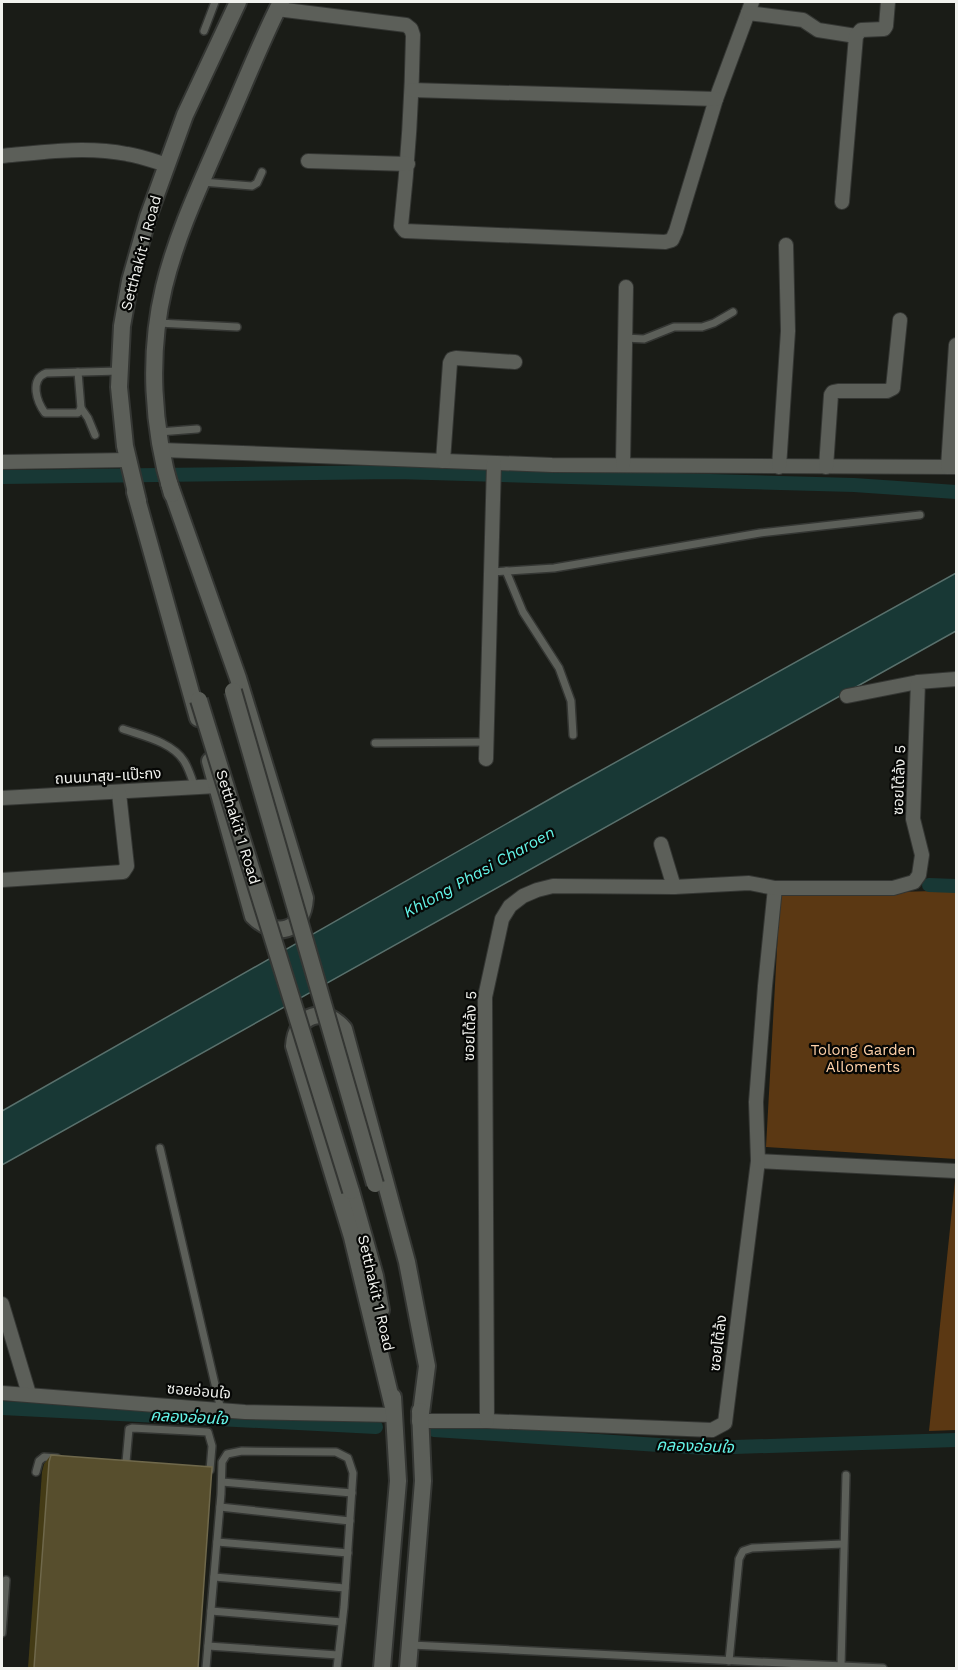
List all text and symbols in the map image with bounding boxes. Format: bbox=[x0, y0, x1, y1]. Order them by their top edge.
street label: Setthakit 1 Road bbox=[117, 193, 165, 313]
street label: ซอยโต้ล้ง 5 bbox=[889, 745, 909, 815]
street label: ถนนมาสุข-แป๊ะกง bbox=[54, 764, 162, 788]
street label: Setthakit 1 Road bbox=[212, 768, 264, 886]
water label: Khlong Phasi Charoen bbox=[400, 822, 558, 922]
street label: ซอยโต้ล้ง 5 bbox=[460, 991, 480, 1061]
park label: Tolong Garden Alloments bbox=[811, 1041, 915, 1076]
street label: Setthakit 1 Road bbox=[354, 1233, 398, 1353]
street label: ซอยโต้ล้ง bbox=[706, 1314, 730, 1372]
street label: ซอยอ่อนใจ bbox=[166, 1379, 232, 1403]
water label: คลองอ่อนใจ bbox=[150, 1405, 229, 1429]
water label: คลองอ่อนใจ bbox=[656, 1435, 735, 1457]

